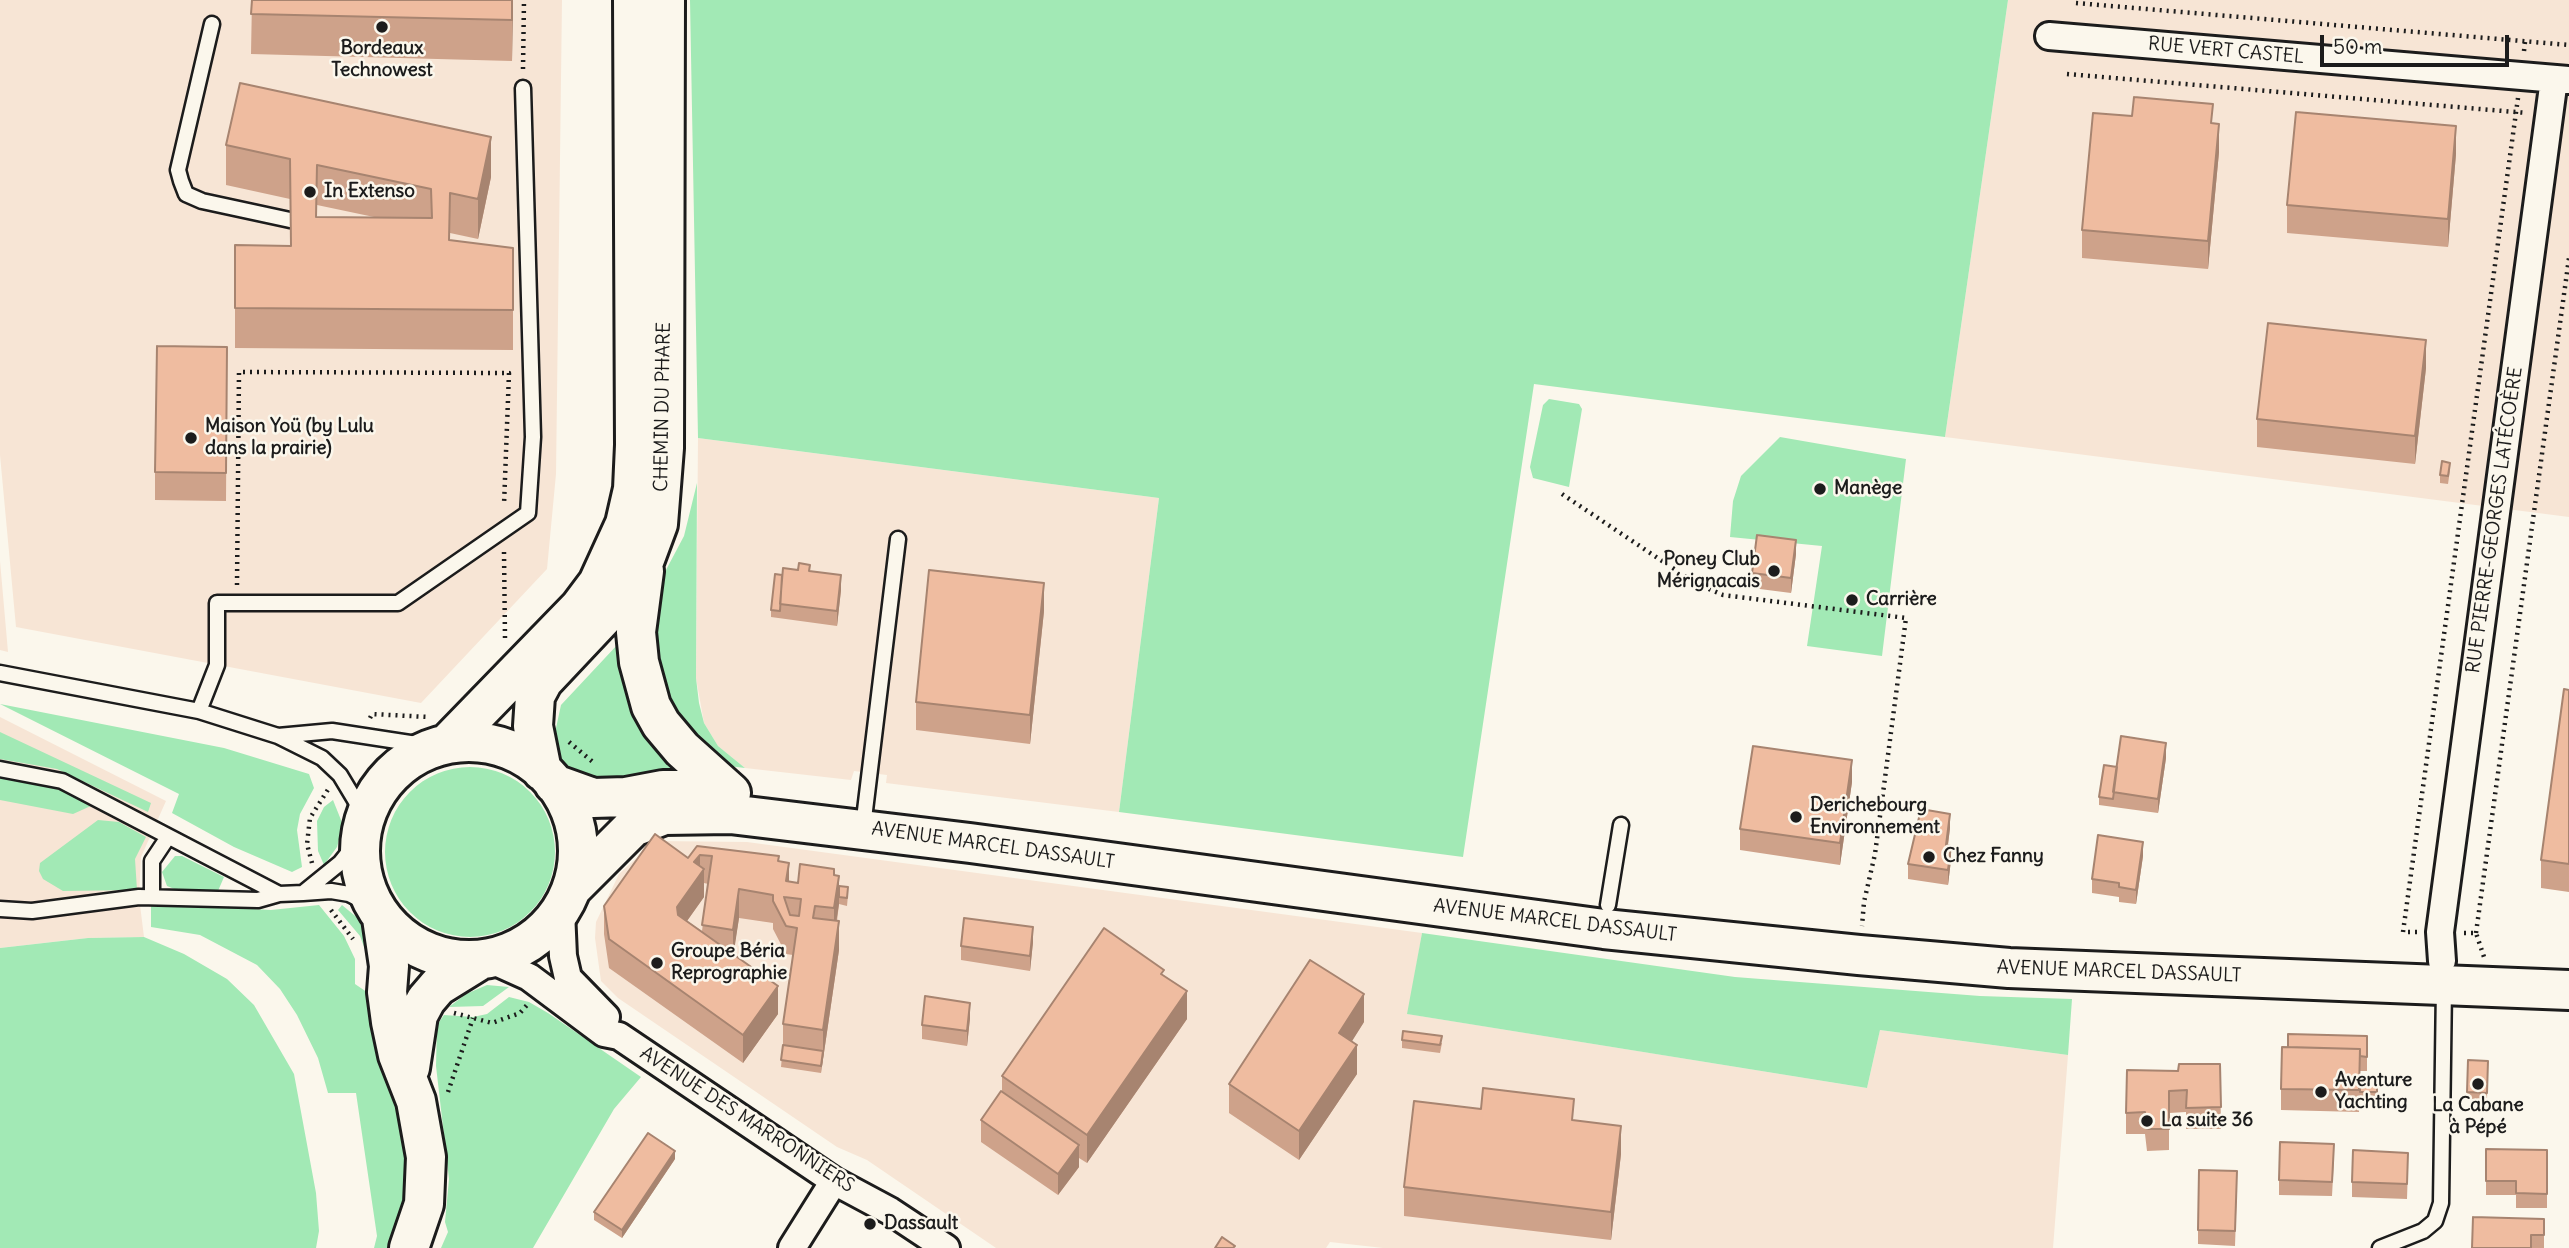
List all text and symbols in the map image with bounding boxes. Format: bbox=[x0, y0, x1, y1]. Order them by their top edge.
marker: Bordeaux Technowest bbox=[374, 19, 390, 35]
scale bar bbox=[2324, 21, 2513, 65]
street label: RUE VERT CASTEL bbox=[2147, 33, 2305, 69]
text: 50 m bbox=[2333, 33, 2382, 60]
place label: Bordeaux Technowest bbox=[331, 38, 433, 82]
place label: In Extenso bbox=[324, 181, 415, 203]
marker: In Extenso bbox=[302, 184, 318, 200]
street label: CHEMIN DU PHARE bbox=[650, 322, 676, 492]
street label: RUE PIERRE-GEORGES LATÉCOÈRE bbox=[2462, 365, 2528, 675]
place label: Maison Yoü (by Lulu dans la prairie) bbox=[205, 416, 374, 460]
marker: Maison Yoü (by Lulu dans la prairie) bbox=[183, 430, 199, 446]
place label: Manège bbox=[1834, 478, 1902, 500]
marker: Manège bbox=[1812, 481, 1828, 497]
place label: Poney Club Mérignacais bbox=[1657, 549, 1760, 593]
marker: Poney Club Mérignacais bbox=[1766, 563, 1782, 579]
place label: Carrière bbox=[1866, 589, 1937, 611]
marker: Carrière bbox=[1844, 592, 1860, 608]
place label: Derichebourg Environnement bbox=[1810, 795, 1940, 839]
marker: Derichebourg Environnement bbox=[1788, 809, 1804, 825]
street label: AVENUE MARCEL DASSAULT bbox=[870, 818, 1116, 874]
place label: Chez Fanny bbox=[1943, 846, 2044, 868]
marker: Chez Fanny bbox=[1921, 849, 1937, 865]
street label: AVENUE MARCEL DASSAULT bbox=[1432, 895, 1678, 947]
place label: Groupe Béria Reprographie bbox=[671, 941, 787, 985]
marker: Groupe Béria Reprographie bbox=[649, 955, 665, 971]
street label: AVENUE MARCEL DASSAULT bbox=[1996, 956, 2242, 988]
street label: AVENUE DES MARRONNIERS bbox=[636, 1042, 858, 1198]
place label: Aventure Yachting bbox=[2335, 1070, 2412, 1114]
marker: La Cabane à Pépé bbox=[2470, 1076, 2486, 1092]
marker: Aventure Yachting bbox=[2313, 1084, 2329, 1100]
place label: La Cabane à Pépé bbox=[2432, 1095, 2524, 1139]
place label: La suite 36 bbox=[2161, 1110, 2253, 1132]
marker: La suite 36 bbox=[2139, 1113, 2155, 1129]
place label: Dassault bbox=[884, 1213, 958, 1235]
marker: Dassault bbox=[862, 1216, 878, 1232]

